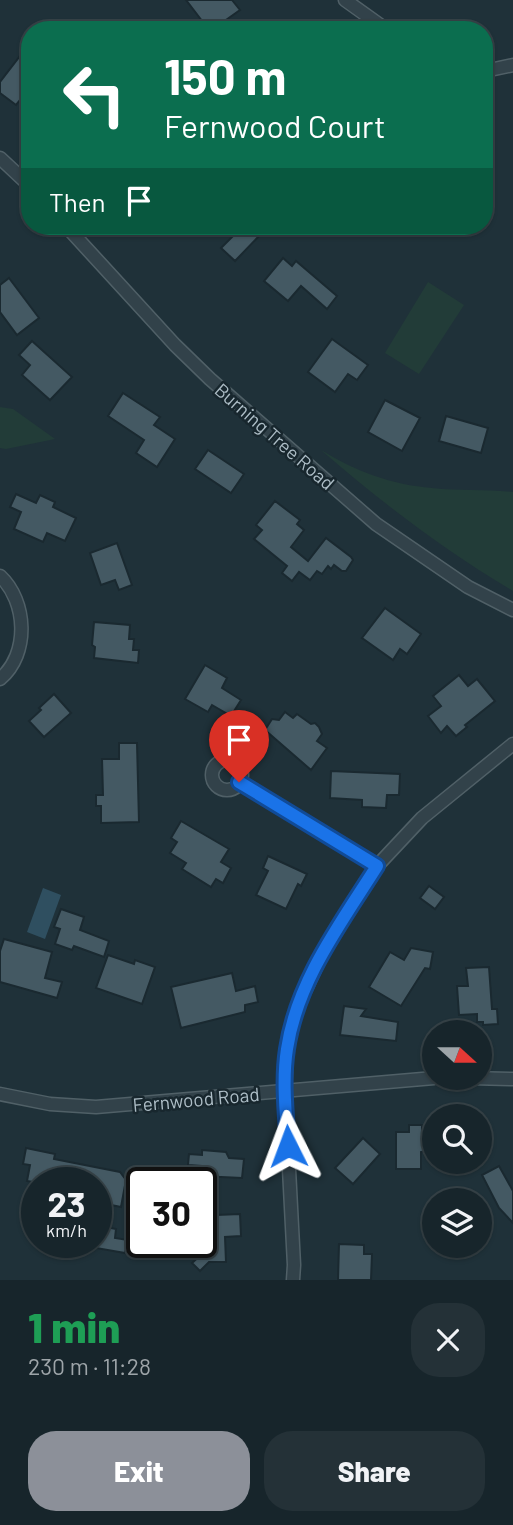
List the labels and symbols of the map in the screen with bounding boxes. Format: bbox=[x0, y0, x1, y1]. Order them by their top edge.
street label: Burning Tree Road bbox=[211, 378, 339, 494]
pin bbox=[209, 710, 269, 782]
north arrow bbox=[422, 1020, 492, 1090]
street label: Fernwood Road bbox=[132, 1082, 260, 1116]
position arrow bbox=[251, 1109, 325, 1183]
speed limit sign: 30 bbox=[126, 1167, 217, 1258]

